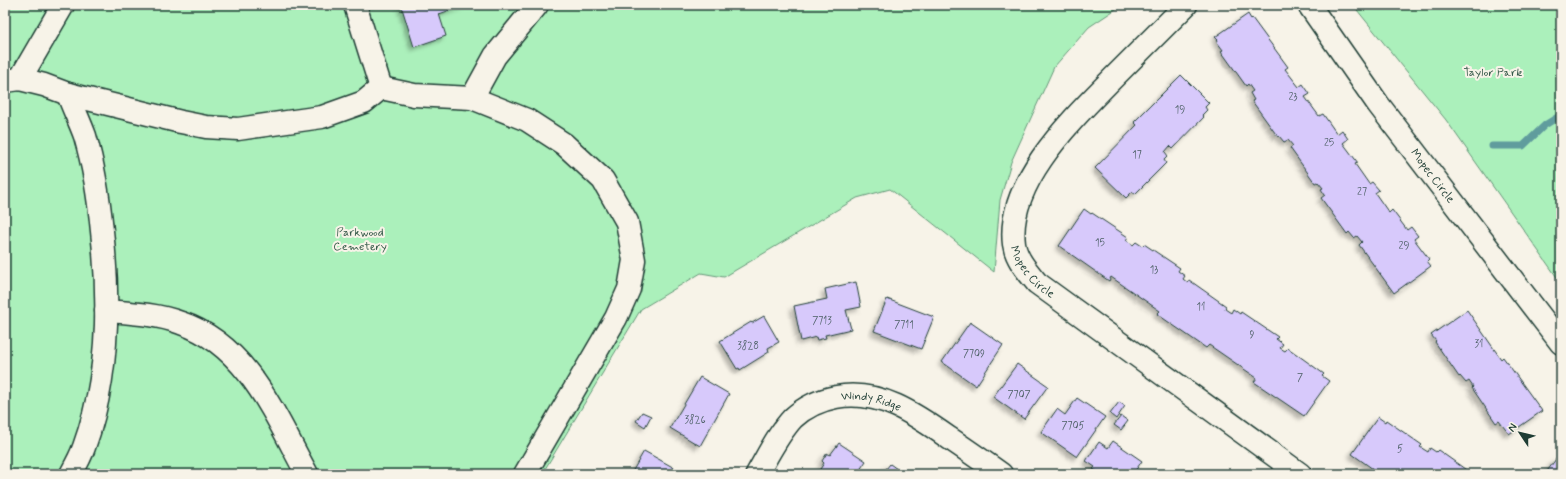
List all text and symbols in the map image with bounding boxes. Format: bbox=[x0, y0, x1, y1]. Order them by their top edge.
park label: Taylor Park bbox=[1464, 65, 1522, 81]
house number: 23 bbox=[1288, 91, 1298, 104]
house number: 19 bbox=[1175, 104, 1185, 117]
house number: 25 bbox=[1324, 137, 1334, 150]
street label: Mopec Circle bbox=[1406, 146, 1458, 207]
house number: 17 bbox=[1132, 149, 1142, 162]
house number: 27 bbox=[1357, 186, 1367, 199]
park label: Parkwood Cemetery bbox=[333, 225, 387, 255]
house number: 15 bbox=[1095, 237, 1105, 250]
house number: 29 bbox=[1399, 240, 1409, 253]
street label: Mopec Circle bbox=[1005, 244, 1058, 302]
house number: 13 bbox=[1150, 264, 1158, 277]
house number: 11 bbox=[1197, 301, 1205, 314]
house number: 7713 bbox=[812, 315, 832, 328]
house number: 7711 bbox=[894, 319, 914, 332]
house number: 9 bbox=[1250, 329, 1255, 342]
house number: 31 bbox=[1475, 338, 1483, 351]
house number: 3828 bbox=[737, 339, 759, 353]
house number: 7709 bbox=[963, 348, 985, 361]
house number: 7 bbox=[1297, 372, 1303, 385]
street label: Windy Ridge bbox=[840, 388, 904, 416]
house number: 7707 bbox=[1007, 389, 1031, 402]
house number: 3826 bbox=[684, 413, 706, 427]
north arrow bbox=[1500, 413, 1540, 453]
house number: 7705 bbox=[1061, 420, 1085, 433]
text: N bbox=[1505, 421, 1520, 435]
house number: 5 bbox=[1397, 443, 1403, 456]

